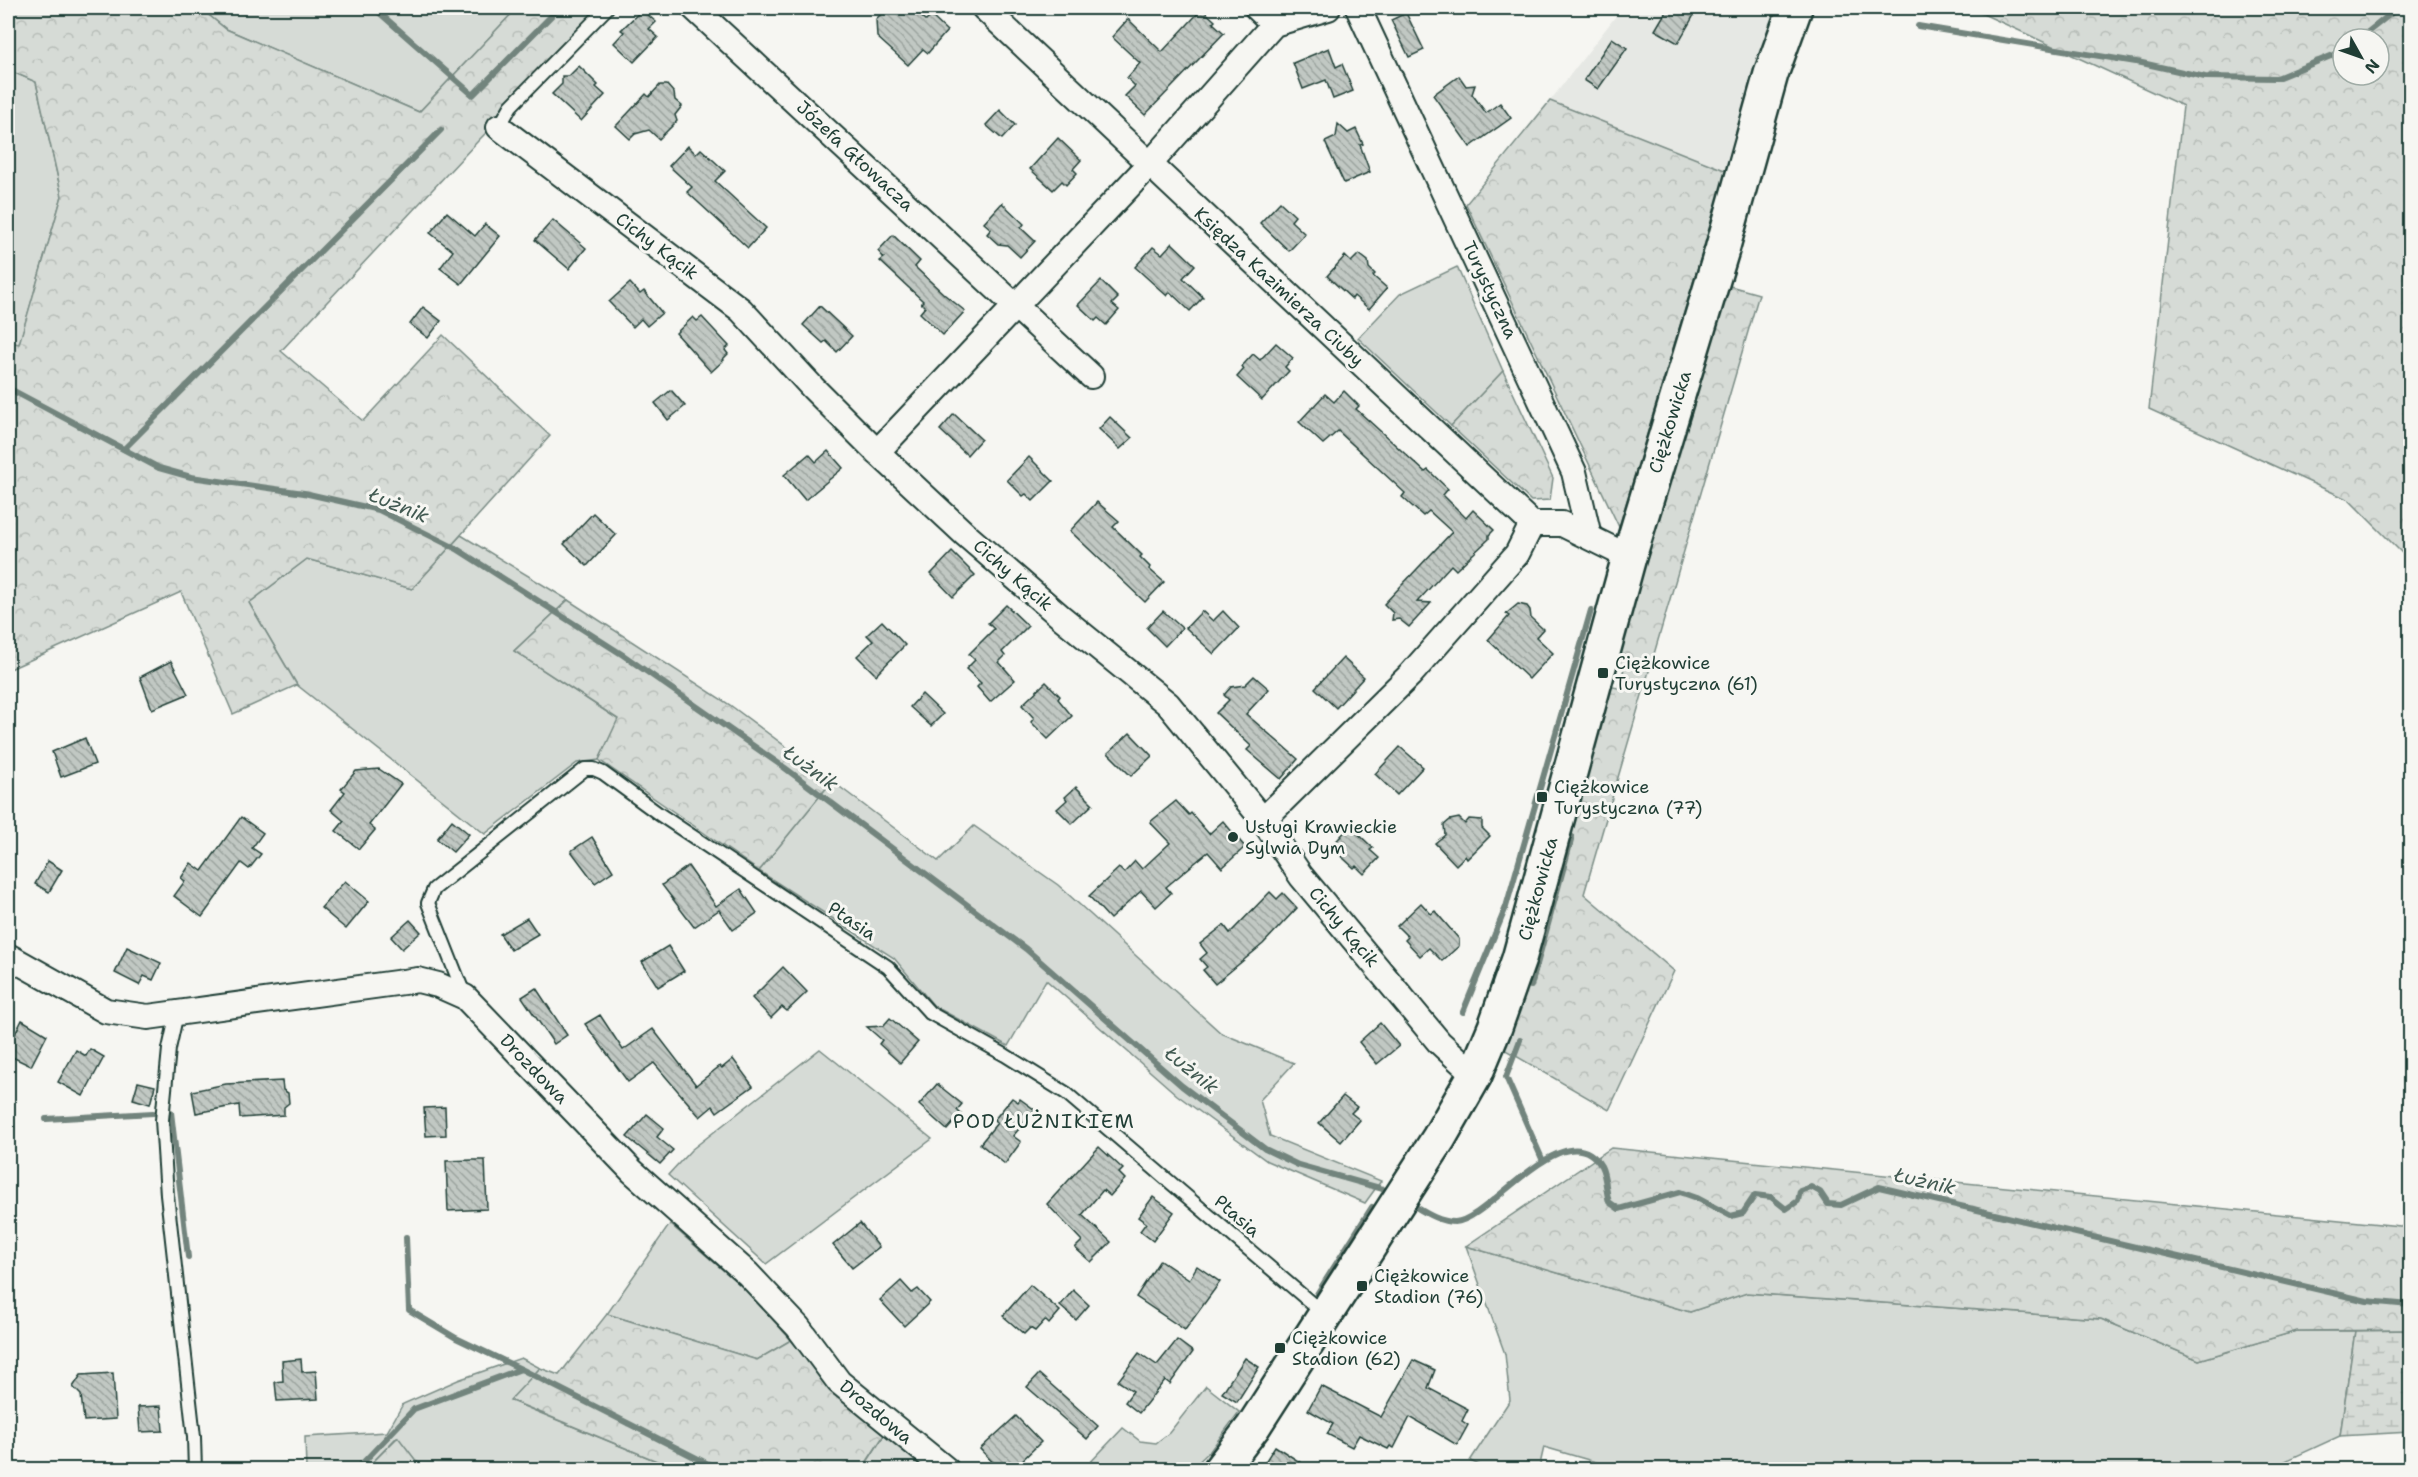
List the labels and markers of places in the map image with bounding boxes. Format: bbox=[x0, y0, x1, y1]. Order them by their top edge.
place label: Ciężkowice Turystyczna (61) bbox=[1615, 651, 1758, 696]
marker: Ciężkowice Turystyczna (61) bbox=[1596, 666, 1610, 680]
place label: Ciężkowice Turystyczna (77) bbox=[1554, 775, 1702, 820]
marker: Ciężkowice Turystyczna (77) bbox=[1535, 790, 1549, 804]
place label: Usługi Krawieckie Sylwia Dym bbox=[1245, 815, 1397, 860]
marker: Usługi Krawieckie Sylwia Dym bbox=[1226, 830, 1240, 844]
place label: Ciężkowice Stadion (76) bbox=[1374, 1264, 1483, 1309]
marker: Ciężkowice Stadion (76) bbox=[1355, 1279, 1369, 1293]
place label: Ciężkowice Stadion (62) bbox=[1292, 1326, 1400, 1371]
marker: Ciężkowice Stadion (62) bbox=[1273, 1341, 1287, 1355]

